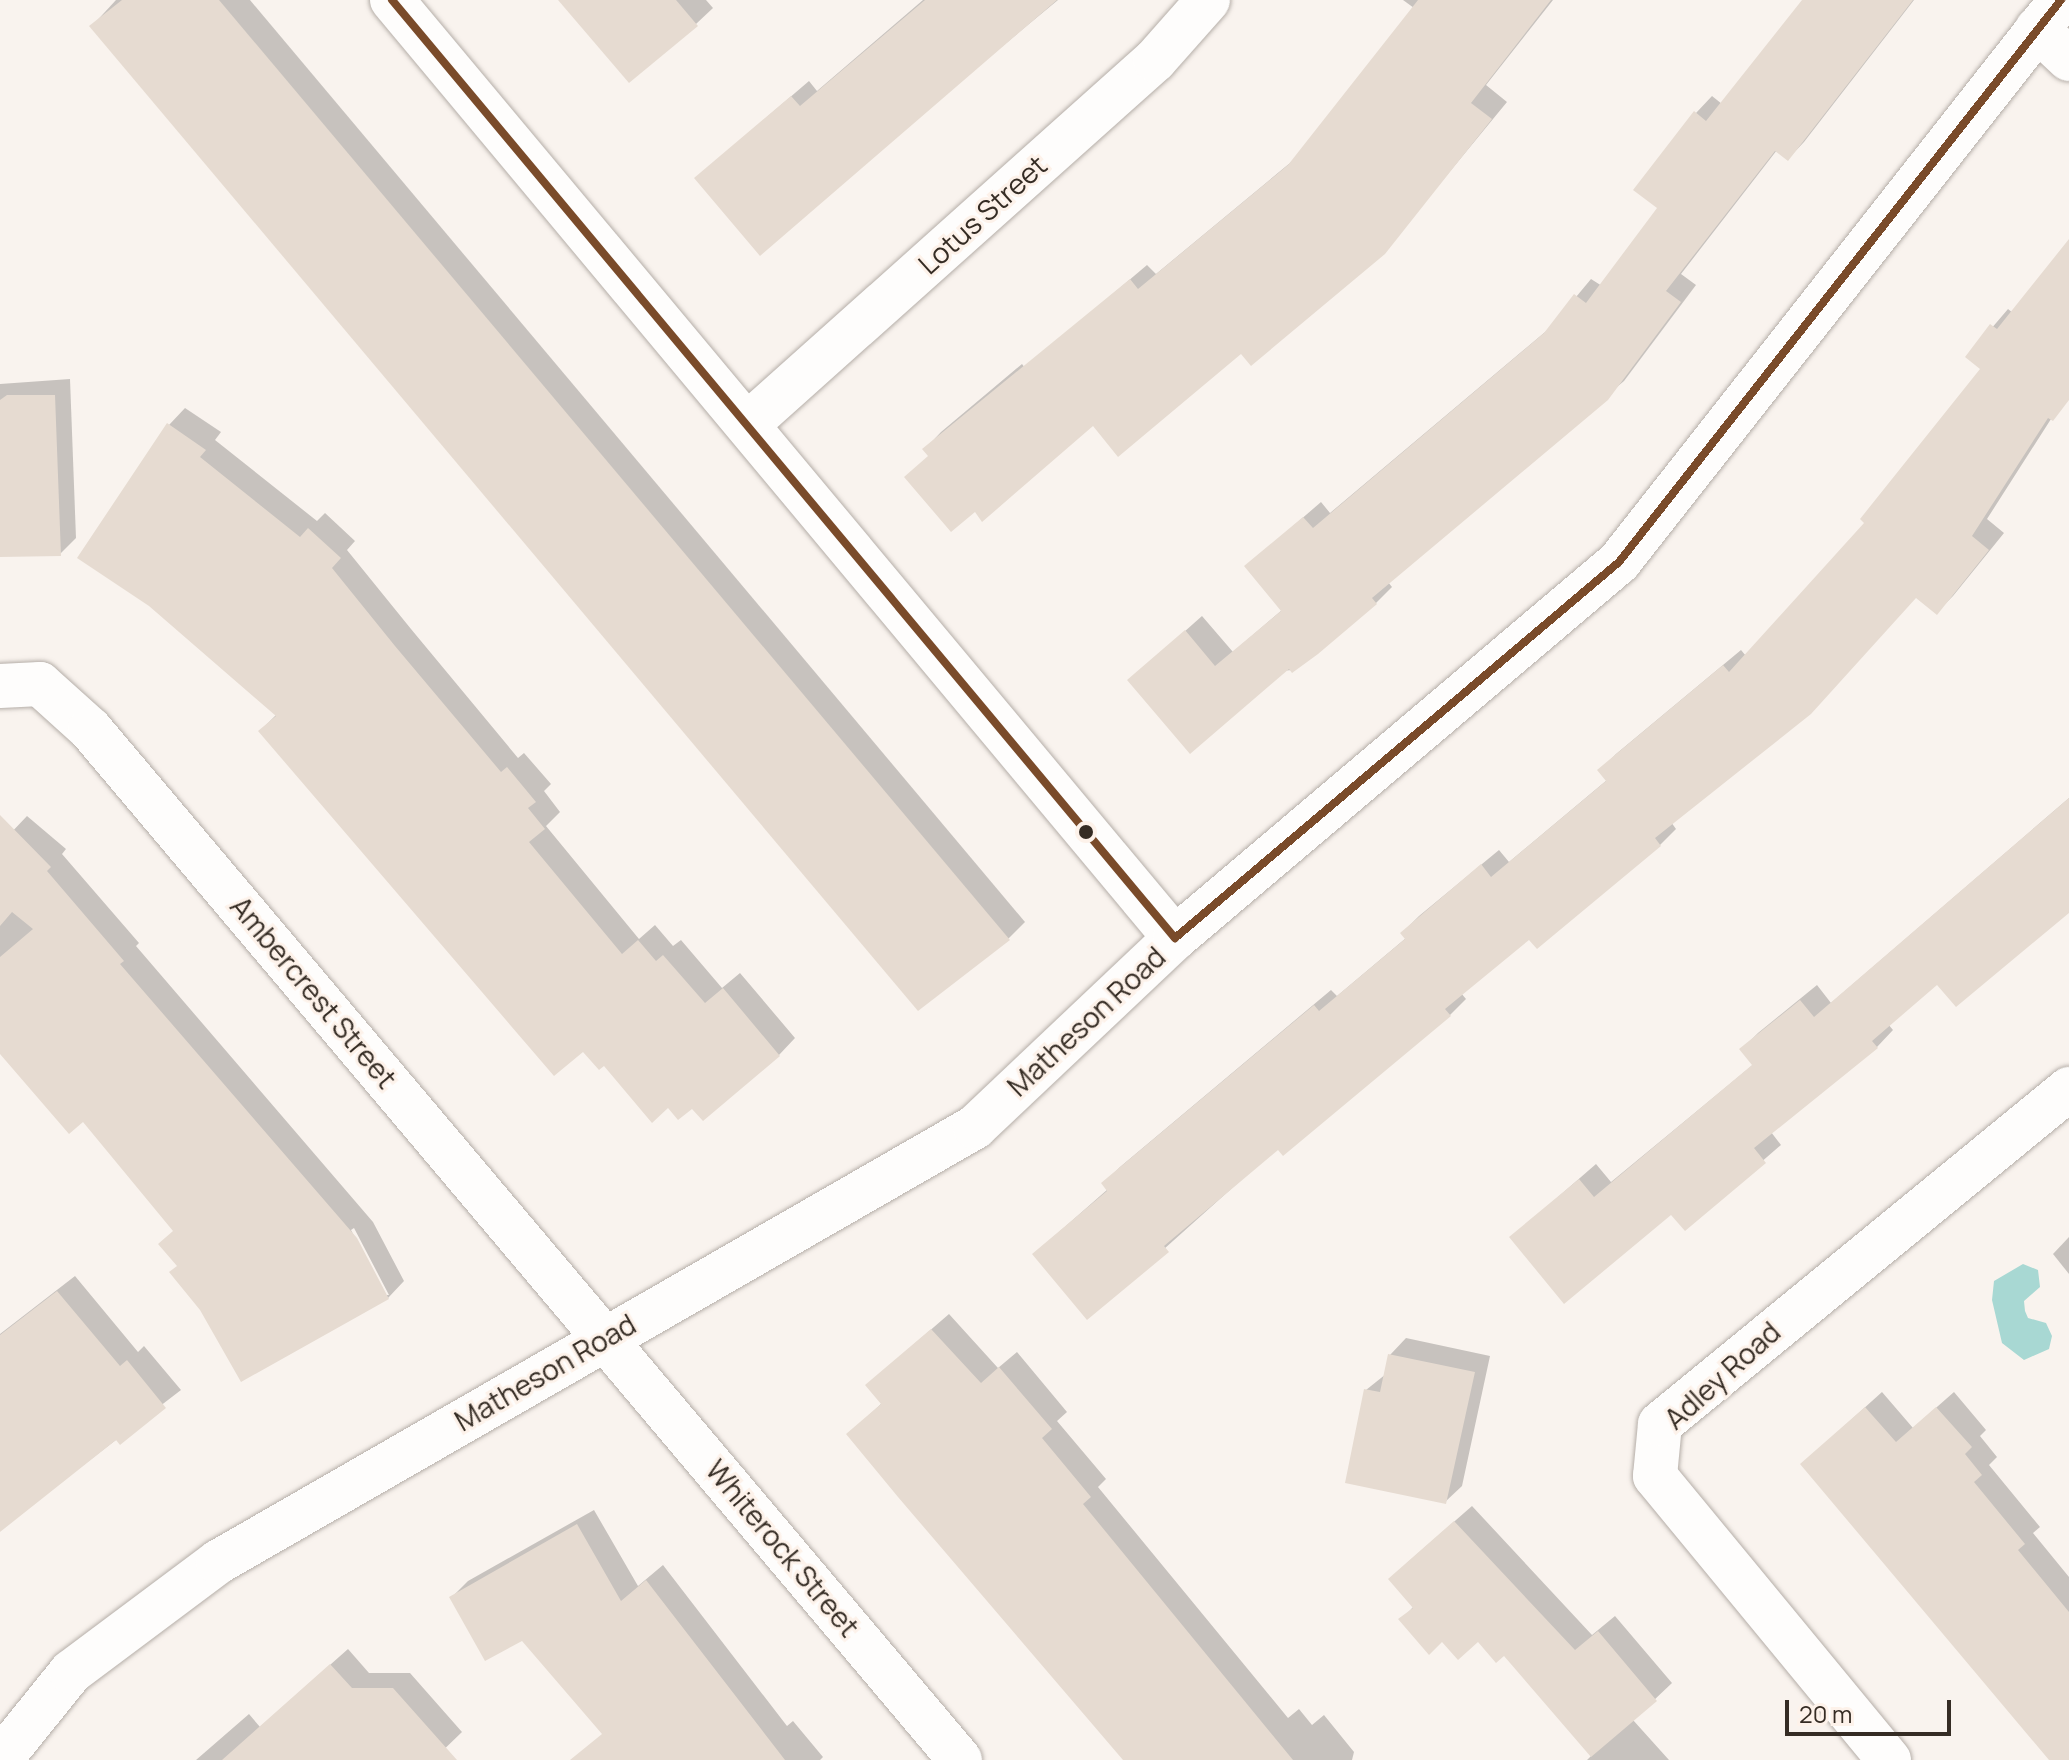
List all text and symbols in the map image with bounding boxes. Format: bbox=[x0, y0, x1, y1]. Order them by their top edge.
street label: Lotus Street bbox=[911, 148, 1053, 280]
unlabelled marker bbox=[1078, 824, 1094, 840]
street label: Ambercrest Street bbox=[224, 889, 404, 1095]
street label: Matheson Road bbox=[1000, 939, 1172, 1103]
street label: Matheson Road bbox=[449, 1307, 641, 1437]
street label: Adley Road bbox=[1657, 1314, 1787, 1436]
street label: Whiterock Street bbox=[699, 1453, 867, 1643]
scale bar bbox=[1789, 1684, 1955, 1734]
text: 20 m bbox=[1799, 1697, 1852, 1730]

